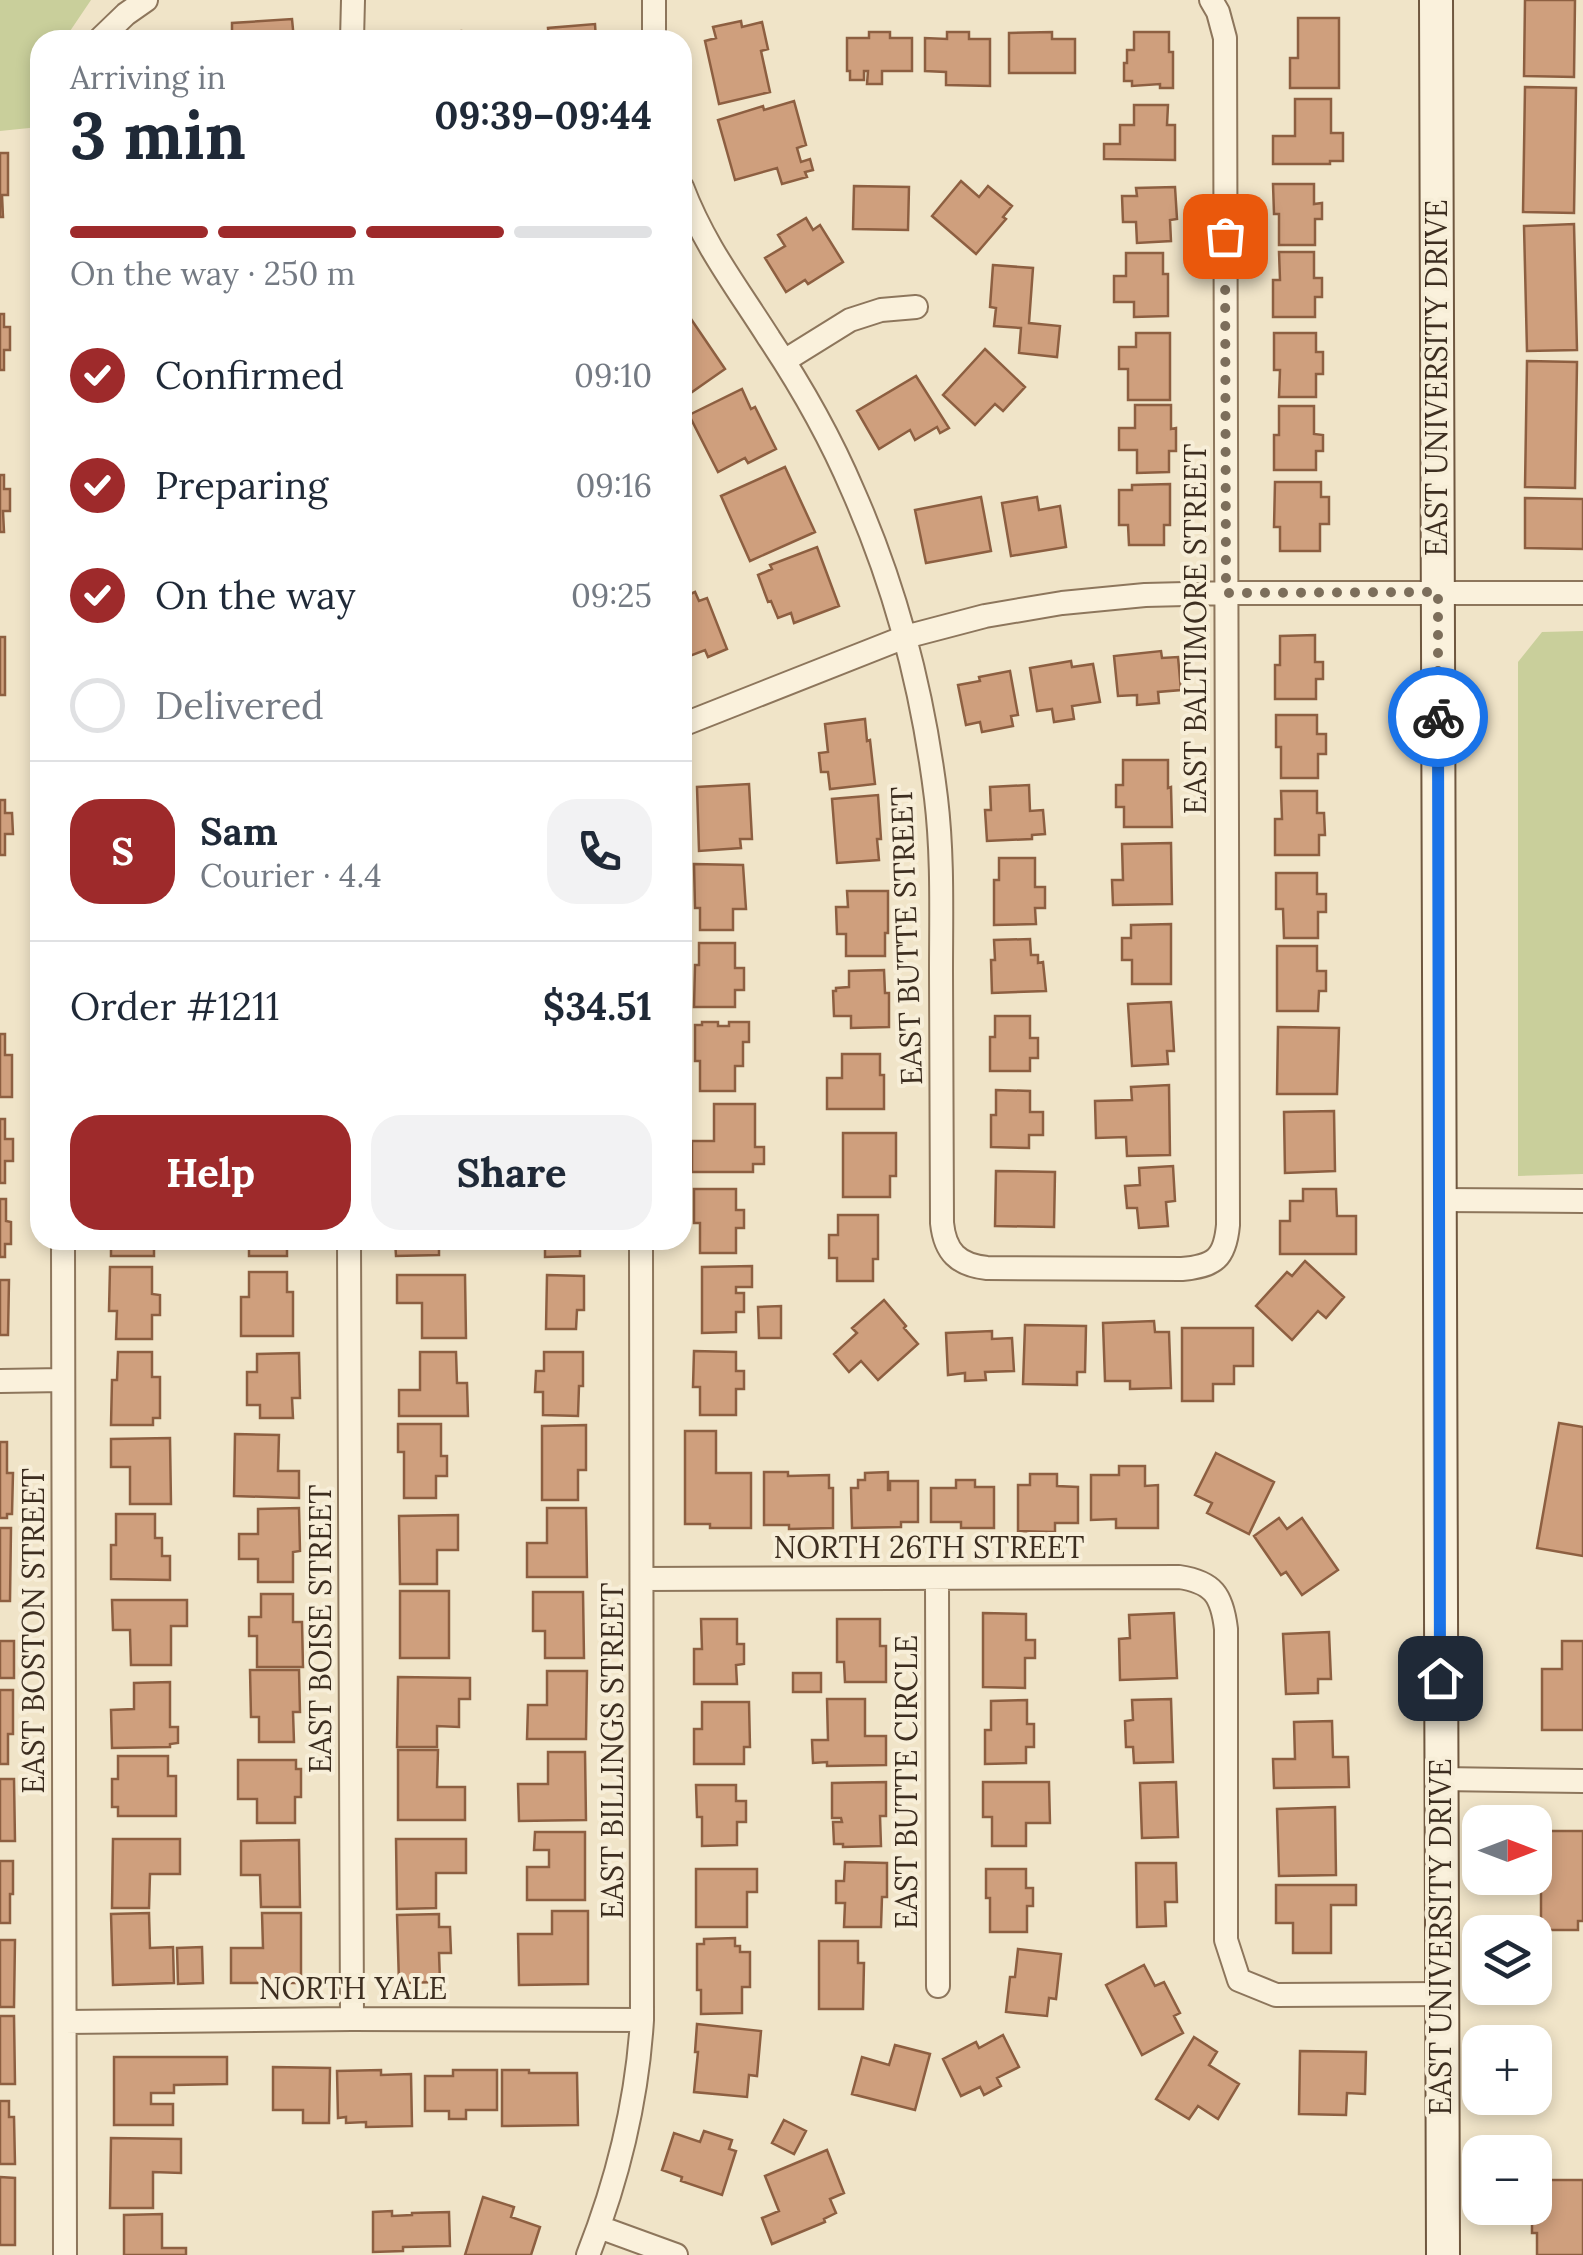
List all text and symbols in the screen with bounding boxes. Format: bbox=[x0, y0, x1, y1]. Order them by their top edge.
text: Arriving in bbox=[70, 57, 226, 98]
text: 09:39–09:44 bbox=[434, 91, 652, 139]
text: 3 min bbox=[70, 94, 246, 177]
pin bbox=[1183, 194, 1268, 279]
street label: EAST UNIVERSITY DRIVE bbox=[1417, 199, 1455, 557]
icon: bag bbox=[1198, 209, 1253, 264]
text: On the way · 250 m bbox=[70, 253, 355, 294]
icon: check bbox=[70, 348, 125, 403]
text: Confirmed bbox=[155, 351, 344, 399]
text: 09:10 bbox=[574, 355, 652, 396]
street label: EAST BALTIMORE STREET bbox=[1176, 444, 1214, 814]
icon: check bbox=[70, 458, 125, 513]
text: Preparing bbox=[155, 461, 328, 509]
text: 09:16 bbox=[575, 465, 652, 506]
icon: check bbox=[70, 568, 125, 623]
text: On the way bbox=[155, 571, 356, 619]
text: 09:25 bbox=[571, 575, 652, 616]
courier bbox=[1388, 667, 1488, 767]
text: Delivered bbox=[155, 681, 324, 729]
icon: bike bbox=[1411, 690, 1466, 745]
street label: EAST BUTTE STREET bbox=[882, 786, 930, 1086]
button: phone bbox=[547, 799, 652, 904]
text: Sam bbox=[200, 807, 278, 855]
text: S bbox=[111, 827, 134, 875]
text: Courier · 4.4 bbox=[200, 855, 382, 896]
text: Order #1211 bbox=[70, 982, 280, 1030]
text: $34.51 bbox=[543, 982, 652, 1030]
button: Help bbox=[70, 1115, 351, 1230]
button: Share bbox=[371, 1115, 652, 1230]
street label: EAST BOSTON STREET bbox=[14, 1468, 52, 1794]
street label: EAST BOISE STREET bbox=[301, 1485, 339, 1773]
street label: NORTH 26TH STREET bbox=[773, 1528, 1085, 1566]
street label: EAST BILLINGS STREET bbox=[593, 1583, 631, 1919]
street label: EAST BUTTE CIRCLE bbox=[887, 1635, 925, 1929]
pin bbox=[1398, 1636, 1483, 1721]
icon: home bbox=[1413, 1651, 1468, 1706]
street label: EAST UNIVERSITY DRIVE bbox=[1421, 1758, 1459, 2116]
north arrow bbox=[1462, 1805, 1552, 1895]
map controls bbox=[1462, 1805, 1552, 2225]
button: layers bbox=[1462, 1915, 1552, 2005]
street label: NORTH YALE bbox=[259, 1969, 447, 2007]
button: + bbox=[1462, 2025, 1552, 2115]
button: − bbox=[1462, 2135, 1552, 2225]

